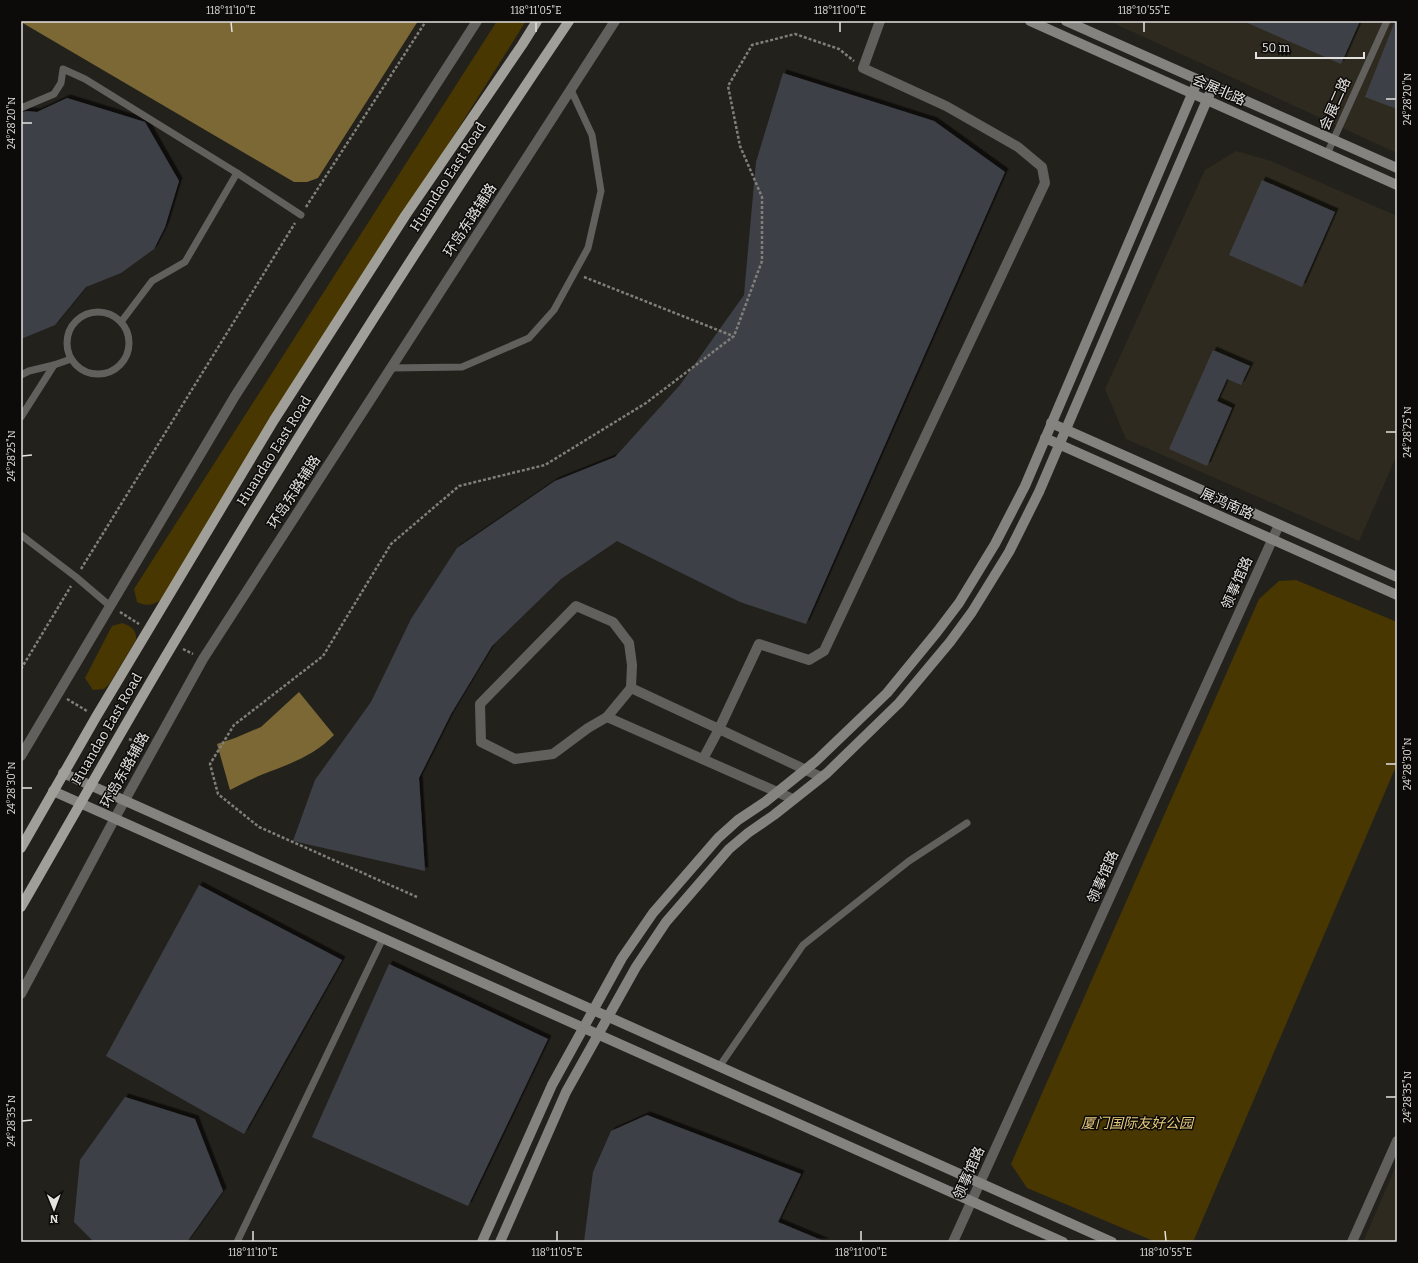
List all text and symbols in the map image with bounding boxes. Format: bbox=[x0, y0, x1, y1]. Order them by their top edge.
text: 118°11'10"E bbox=[206, 5, 256, 17]
text: 118°11'05"E bbox=[511, 5, 561, 17]
text: 118°11'00"E bbox=[814, 5, 866, 17]
text: 118°10'55"E bbox=[1118, 5, 1170, 17]
scale bar bbox=[1256, 34, 1364, 60]
text: 50 m bbox=[1262, 41, 1291, 55]
street label: 会展北路 bbox=[1190, 71, 1248, 109]
text: 24°28'20"N bbox=[1402, 73, 1414, 125]
street label: 会展二路 bbox=[1316, 75, 1354, 133]
text: 24°28'20"N bbox=[6, 97, 18, 149]
street label: Huandao East Road bbox=[406, 119, 490, 235]
street label: 环岛东路辅路 bbox=[440, 180, 500, 260]
street label: Huandao East Road bbox=[233, 393, 315, 509]
text: 24°28'25"N bbox=[1402, 406, 1414, 458]
text: 24°28'25"N bbox=[6, 430, 18, 482]
street label: 环岛东路辅路 bbox=[264, 452, 324, 532]
street label: 展鸿南路 bbox=[1198, 485, 1256, 523]
street label: 领事馆路 bbox=[1218, 554, 1256, 612]
street label: Huandao East Road bbox=[68, 670, 146, 788]
street label: 环岛东路辅路 bbox=[97, 729, 153, 811]
text: 24°28'30"N bbox=[1402, 738, 1414, 790]
text: 24°28'30"N bbox=[6, 762, 18, 814]
street label: 领事馆路 bbox=[1084, 848, 1122, 906]
text: 24°28'35"N bbox=[1402, 1071, 1414, 1123]
text: 24°28'35"N bbox=[6, 1095, 18, 1147]
park label: 厦门国际友好公园 bbox=[1081, 1115, 1195, 1132]
street label: 领事馆路 bbox=[950, 1144, 988, 1202]
north arrow bbox=[34, 1189, 74, 1229]
text: N bbox=[49, 1212, 59, 1225]
text: 118°11'10"E bbox=[228, 1247, 278, 1259]
text: 118°11'05"E bbox=[532, 1247, 582, 1259]
text: 118°11'00"E bbox=[835, 1247, 887, 1259]
text: 118°10'55"E bbox=[1140, 1247, 1192, 1259]

